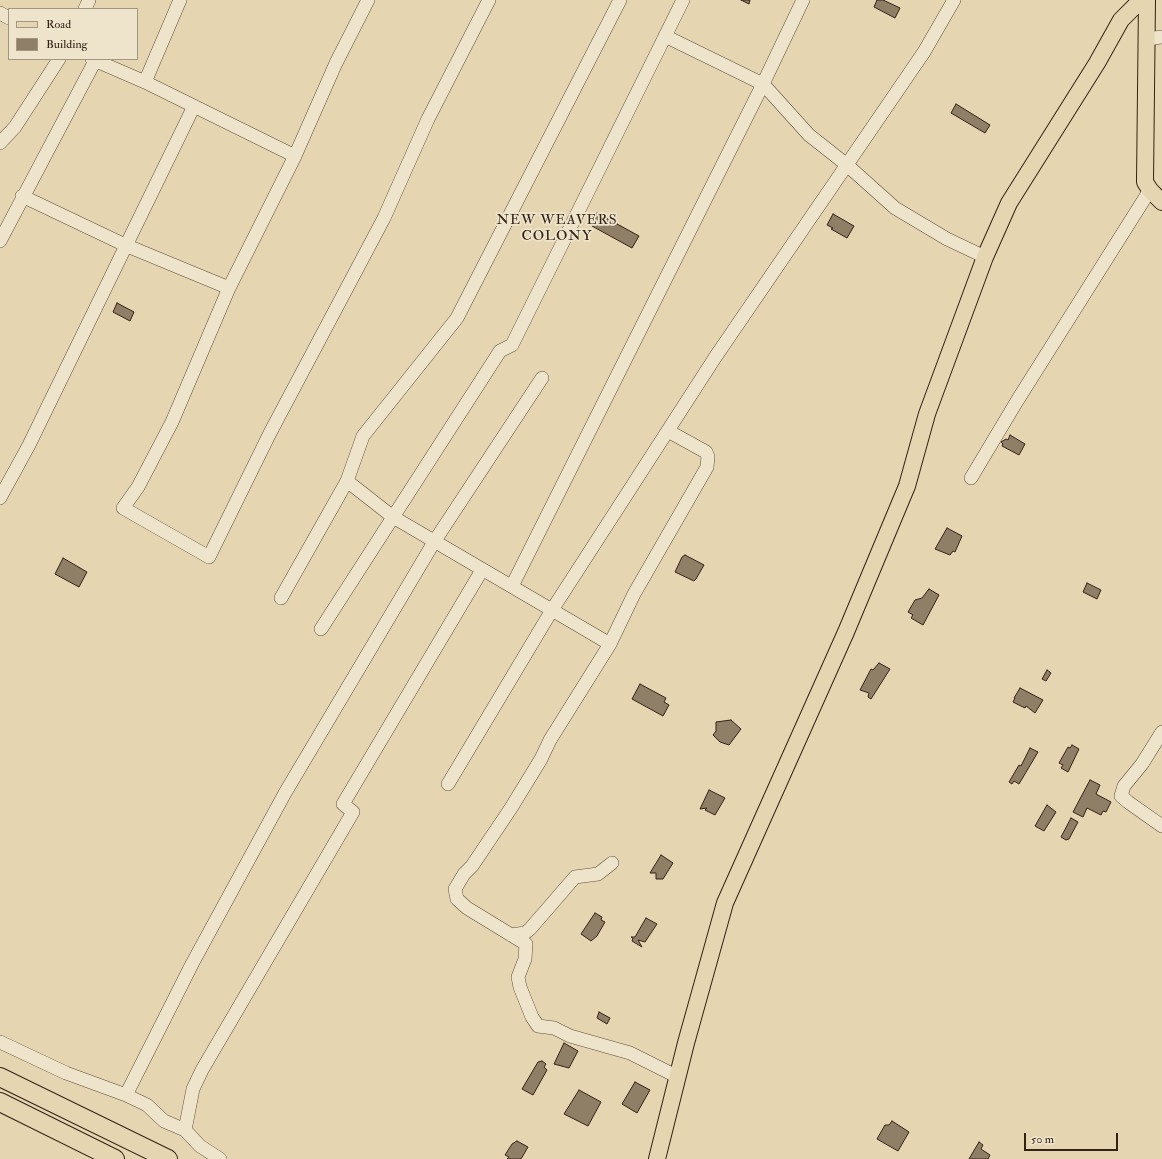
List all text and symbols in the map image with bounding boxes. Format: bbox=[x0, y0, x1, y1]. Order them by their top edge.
legend bbox=[8, 8, 138, 60]
text: Road bbox=[46, 17, 71, 32]
text: Building bbox=[46, 37, 87, 52]
district label: NEW WEAVERS COLONY bbox=[497, 213, 617, 246]
scale bar bbox=[1026, 1125, 1120, 1151]
text: 50 m bbox=[1031, 1132, 1054, 1147]

